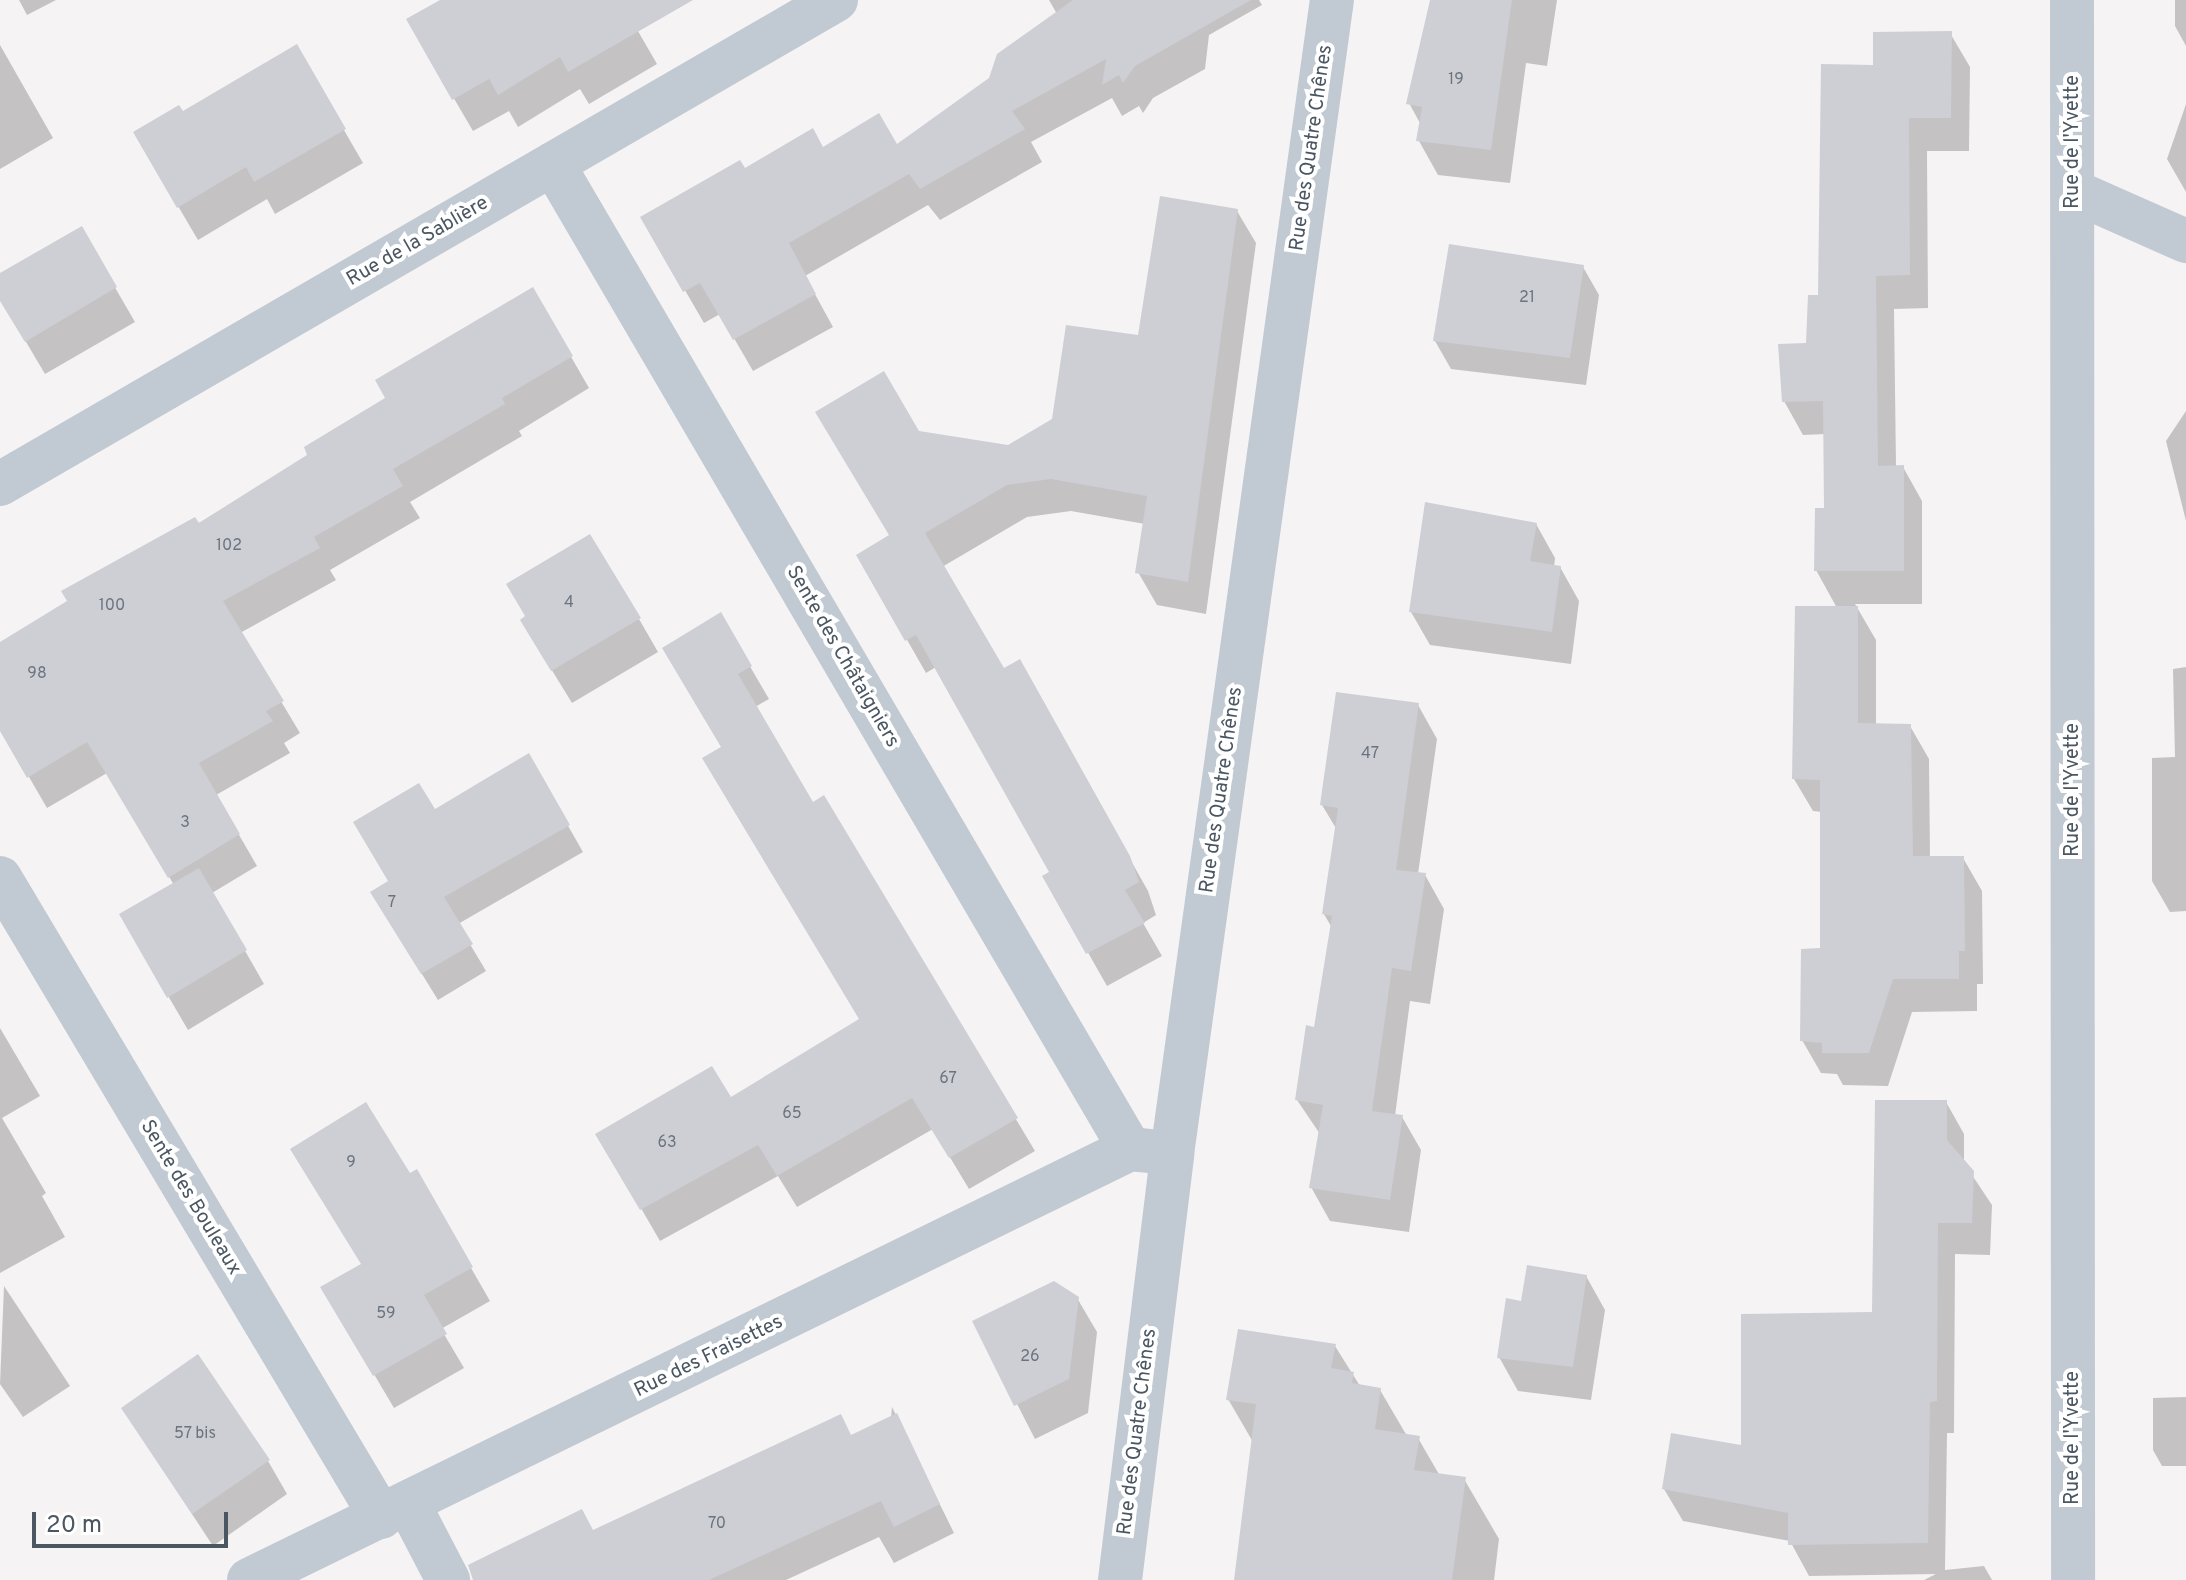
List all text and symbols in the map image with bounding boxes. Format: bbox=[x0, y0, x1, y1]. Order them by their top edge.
street label: Rue des Quatre Chênes bbox=[1286, 43, 1338, 253]
house number: 19 bbox=[1448, 70, 1464, 90]
street label: Rue de l'Yvette bbox=[2061, 75, 2085, 209]
street label: Rue de la Sablière bbox=[343, 192, 493, 292]
house number: 21 bbox=[1519, 288, 1535, 308]
house number: 102 bbox=[216, 536, 242, 556]
street label: Sente des Châtaigniers bbox=[780, 562, 904, 752]
house number: 4 bbox=[564, 593, 574, 613]
house number: 100 bbox=[99, 596, 125, 616]
house number: 98 bbox=[27, 664, 47, 684]
street label: Rue des Quatre Chênes bbox=[1196, 685, 1248, 895]
street label: Rue de l'Yvette bbox=[2061, 723, 2085, 857]
house number: 47 bbox=[1361, 744, 1379, 764]
house number: 3 bbox=[180, 813, 190, 833]
house number: 7 bbox=[388, 893, 396, 913]
house number: 67 bbox=[939, 1069, 957, 1089]
house number: 65 bbox=[782, 1104, 802, 1124]
street label: Sente des Bouleaux bbox=[134, 1116, 246, 1280]
house number: 63 bbox=[657, 1133, 677, 1153]
house number: 9 bbox=[346, 1153, 356, 1173]
house number: 59 bbox=[376, 1304, 396, 1324]
street label: Rue des Fraisettes bbox=[631, 1311, 787, 1403]
street label: Rue des Quatre Chênes bbox=[1113, 1327, 1163, 1537]
house number: 26 bbox=[1020, 1347, 1040, 1367]
street label: Rue de l'Yvette bbox=[2061, 1371, 2085, 1505]
house number: 57 bis bbox=[174, 1424, 216, 1444]
scale bar bbox=[36, 1496, 232, 1546]
text: 20 m bbox=[46, 1511, 102, 1541]
house number: 70 bbox=[708, 1514, 726, 1534]

